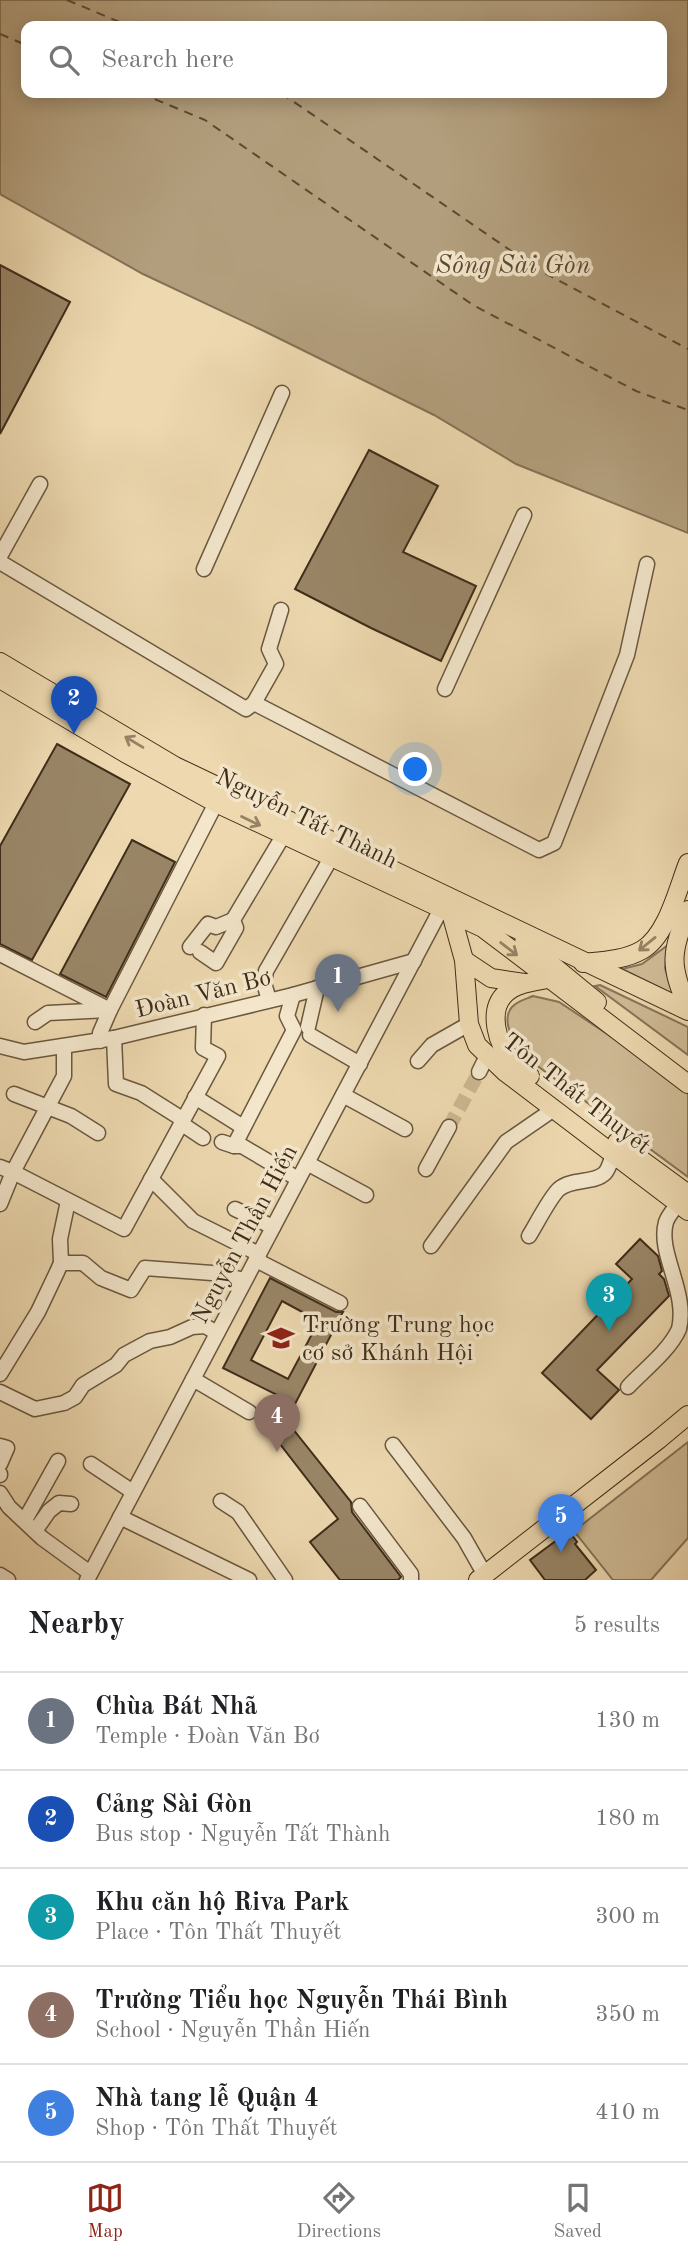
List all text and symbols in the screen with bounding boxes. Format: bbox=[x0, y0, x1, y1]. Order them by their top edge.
search box bbox=[21, 21, 667, 98]
icon: search bbox=[45, 41, 83, 79]
text: Search here bbox=[101, 47, 234, 73]
water label: Sông Sài Gòn bbox=[436, 253, 591, 279]
pin: 2 bbox=[51, 676, 97, 734]
one-way arrow bbox=[125, 735, 145, 749]
your location bbox=[398, 752, 432, 786]
street label: Nguyễn Tất Thành bbox=[212, 764, 402, 874]
one-way arrow bbox=[240, 814, 261, 828]
one-way arrow bbox=[638, 937, 656, 952]
one-way arrow bbox=[499, 941, 517, 956]
pin: 1 bbox=[315, 954, 361, 1012]
street label: Đoàn Văn Bơ bbox=[133, 966, 274, 1023]
street label: Tôn Thất Thuyết bbox=[497, 1029, 655, 1160]
street label: Nguyễn Thần Hiến bbox=[187, 1141, 303, 1328]
pin: 3 bbox=[586, 1273, 632, 1331]
place label: Trường Trung học cơ sở Khánh Hội bbox=[302, 1314, 494, 1366]
school or university icon: Trường Trung học cơ sở Khánh Hội bbox=[266, 1323, 296, 1353]
pin: 4 bbox=[254, 1394, 300, 1452]
pin: 5 bbox=[538, 1494, 584, 1552]
text: Nearby bbox=[28, 1610, 125, 1640]
text: 5 results bbox=[574, 1614, 660, 1637]
text: Chùa Bát Nhã bbox=[95, 1694, 258, 1720]
text: 1 bbox=[44, 1709, 58, 1732]
text: 130 m bbox=[595, 1709, 660, 1732]
text: Temple · Đoàn Văn Bơ bbox=[95, 1725, 320, 1748]
text: Cảng Sài Gòn bbox=[95, 1792, 252, 1818]
text: 2 bbox=[44, 1807, 58, 1830]
text: 180 m bbox=[595, 1807, 660, 1830]
text: Bus stop · Nguyễn Tất Thành bbox=[95, 1823, 391, 1846]
text: Khu căn hộ Riva Park bbox=[95, 1890, 349, 1916]
text: 3 bbox=[44, 1905, 58, 1928]
text: 300 m bbox=[595, 1905, 660, 1928]
text: Place · Tôn Thất Thuyết bbox=[95, 1921, 341, 1944]
text: Trường Tiểu học Nguyễn Thái Bình bbox=[95, 1988, 508, 2014]
text: 4 bbox=[44, 2003, 58, 2026]
text: 350 m bbox=[595, 2003, 660, 2026]
text: School · Nguyễn Thần Hiến bbox=[95, 2019, 370, 2042]
text: Nhà tang lễ Quận 4 bbox=[95, 2086, 319, 2112]
text: 5 bbox=[44, 2101, 58, 2124]
text: 410 m bbox=[595, 2101, 660, 2124]
text: Shop · Tôn Thất Thuyết bbox=[95, 2117, 338, 2140]
tab: Map bbox=[86, 2179, 124, 2244]
tab: Directions bbox=[297, 2179, 381, 2244]
tab: Saved bbox=[553, 2179, 602, 2244]

